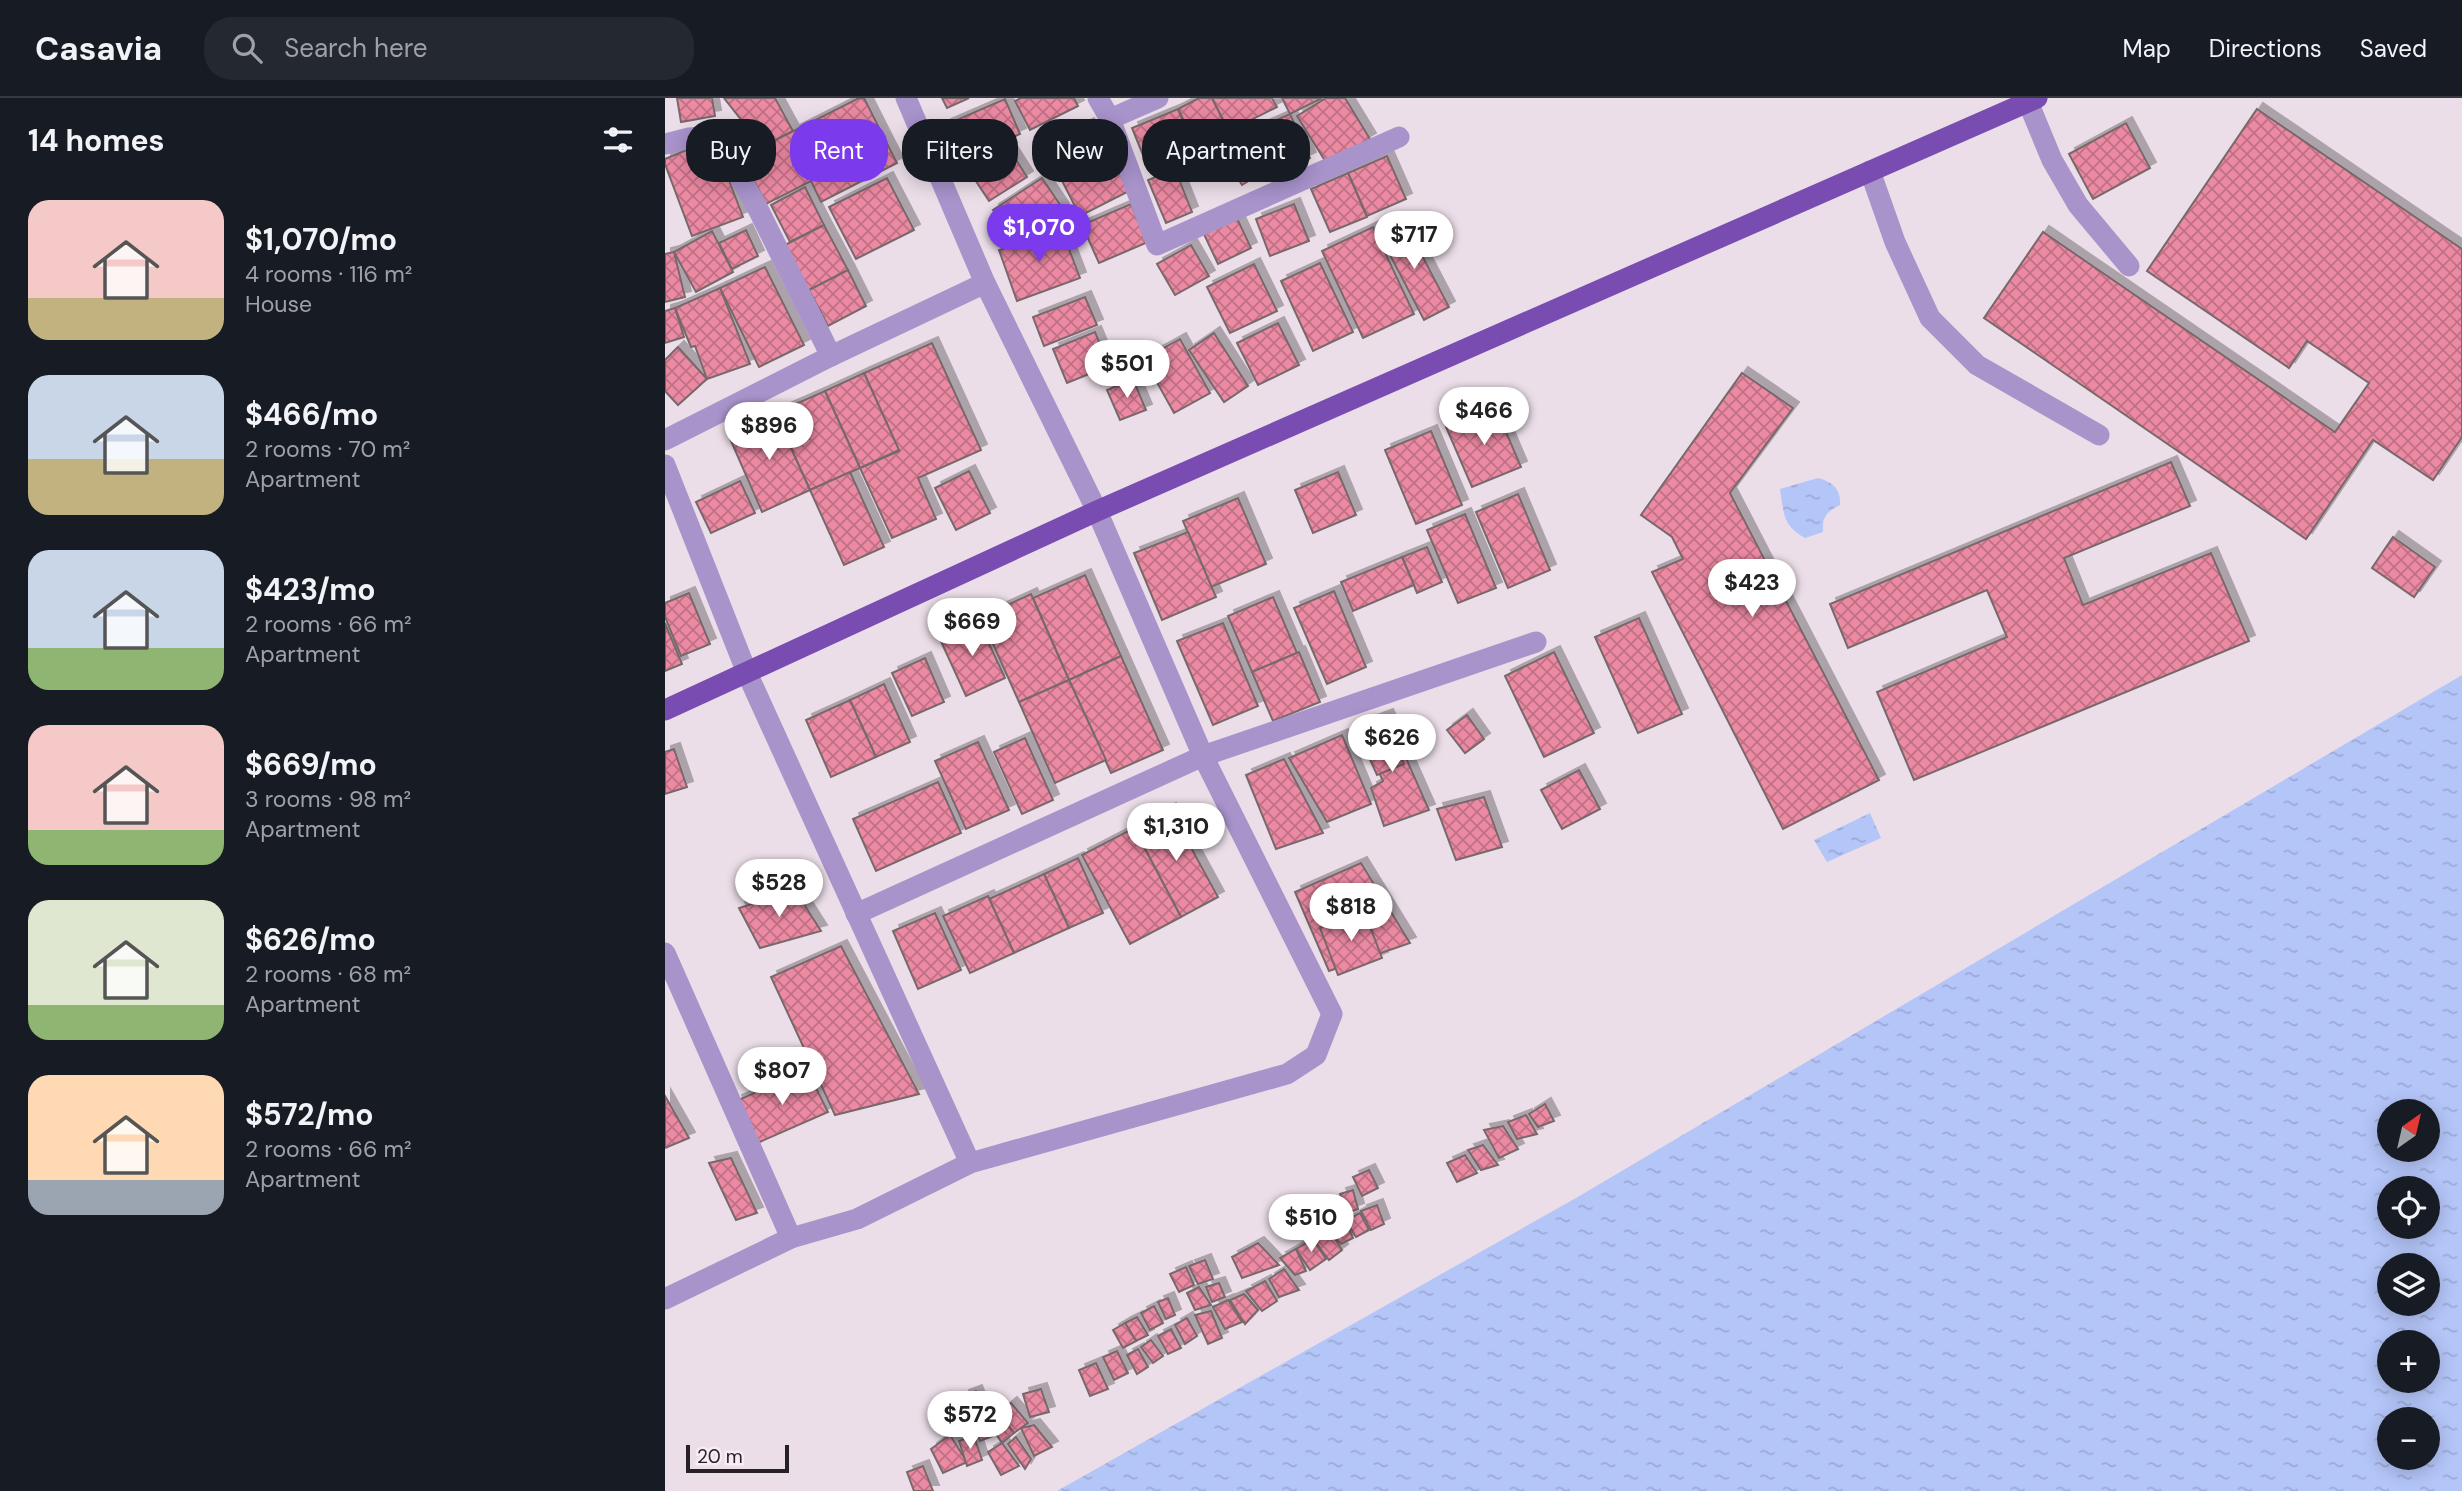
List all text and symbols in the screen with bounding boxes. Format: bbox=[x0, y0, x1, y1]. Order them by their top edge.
search box bbox=[204, 17, 694, 80]
text: Casavia bbox=[35, 27, 162, 70]
icon: search bbox=[228, 29, 266, 67]
text: Search here bbox=[284, 31, 428, 65]
text: Map bbox=[2123, 33, 2171, 64]
text: Directions bbox=[2209, 33, 2322, 64]
text: Saved bbox=[2360, 33, 2427, 64]
chip: Buy bbox=[686, 119, 776, 182]
chip: Rent bbox=[790, 119, 888, 182]
chip: Filters bbox=[902, 119, 1018, 182]
chip: New bbox=[1032, 119, 1128, 182]
chip: Apartment bbox=[1142, 119, 1310, 182]
text: 14 homes bbox=[28, 121, 165, 160]
icon: filters bbox=[599, 121, 637, 159]
pin: $1,070 bbox=[982, 204, 1096, 264]
text: $1,070 bbox=[1003, 212, 1075, 242]
pin: $717 bbox=[1373, 212, 1455, 271]
text: $717 bbox=[1390, 219, 1438, 249]
text: $1,070/mo bbox=[245, 220, 397, 259]
icon: home bbox=[84, 228, 168, 312]
text: 4 rooms · 116 m² bbox=[245, 259, 412, 289]
text: House bbox=[245, 289, 312, 319]
pin: $501 bbox=[1086, 341, 1168, 400]
text: $501 bbox=[1101, 348, 1153, 378]
pin: $466 bbox=[1443, 388, 1525, 447]
text: $466/mo bbox=[245, 395, 378, 434]
text: $466 bbox=[1455, 395, 1513, 425]
pin: $896 bbox=[728, 402, 810, 462]
icon: home bbox=[84, 403, 168, 487]
text: $896 bbox=[740, 410, 798, 440]
text: 2 rooms · 70 m² bbox=[245, 434, 410, 464]
text: Apartment bbox=[245, 464, 360, 494]
pin: $423 bbox=[1711, 560, 1793, 619]
text: $423 bbox=[1724, 567, 1780, 597]
text: $423/mo bbox=[245, 570, 376, 609]
icon: home bbox=[84, 578, 168, 662]
pin: $669 bbox=[931, 598, 1013, 658]
text: $669 bbox=[943, 606, 1001, 636]
text: 2 rooms · 66 m² bbox=[245, 609, 412, 639]
text: Apartment bbox=[245, 639, 360, 669]
pin: $626 bbox=[1351, 714, 1433, 774]
text: $626 bbox=[1364, 722, 1420, 752]
text: $669/mo bbox=[245, 745, 377, 784]
icon: home bbox=[84, 753, 168, 837]
text: 3 rooms · 98 m² bbox=[245, 784, 411, 814]
pin: $1,310 bbox=[1119, 804, 1233, 863]
text: $1,310 bbox=[1143, 811, 1209, 841]
text: Apartment bbox=[245, 814, 360, 844]
pin: $528 bbox=[738, 860, 820, 919]
text: $528 bbox=[751, 867, 807, 897]
pin: $818 bbox=[1310, 884, 1392, 943]
text: $818 bbox=[1326, 891, 1376, 921]
text: $626/mo bbox=[245, 920, 376, 959]
icon: home bbox=[84, 928, 168, 1012]
text: 2 rooms · 68 m² bbox=[245, 959, 411, 989]
text: Apartment bbox=[245, 989, 360, 1019]
pin: $807 bbox=[741, 1048, 823, 1107]
text: $807 bbox=[754, 1055, 810, 1085]
text: $572/mo bbox=[245, 1095, 373, 1134]
north arrow bbox=[2377, 1099, 2439, 1162]
map controls bbox=[2377, 1099, 2440, 1470]
icon: home bbox=[84, 1103, 168, 1187]
text: 2 rooms · 66 m² bbox=[245, 1134, 412, 1164]
text: Apartment bbox=[245, 1164, 360, 1194]
button: locate bbox=[2377, 1176, 2440, 1239]
pin: $510 bbox=[1270, 1194, 1352, 1254]
text: $510 bbox=[1285, 1202, 1337, 1232]
button: layers bbox=[2377, 1253, 2440, 1316]
button: + bbox=[2377, 1330, 2440, 1393]
pin: $572 bbox=[929, 1392, 1011, 1451]
text: $572 bbox=[943, 1399, 997, 1429]
button: − bbox=[2377, 1407, 2440, 1470]
scale bar bbox=[686, 1442, 789, 1474]
text: 20 m bbox=[697, 1444, 743, 1469]

